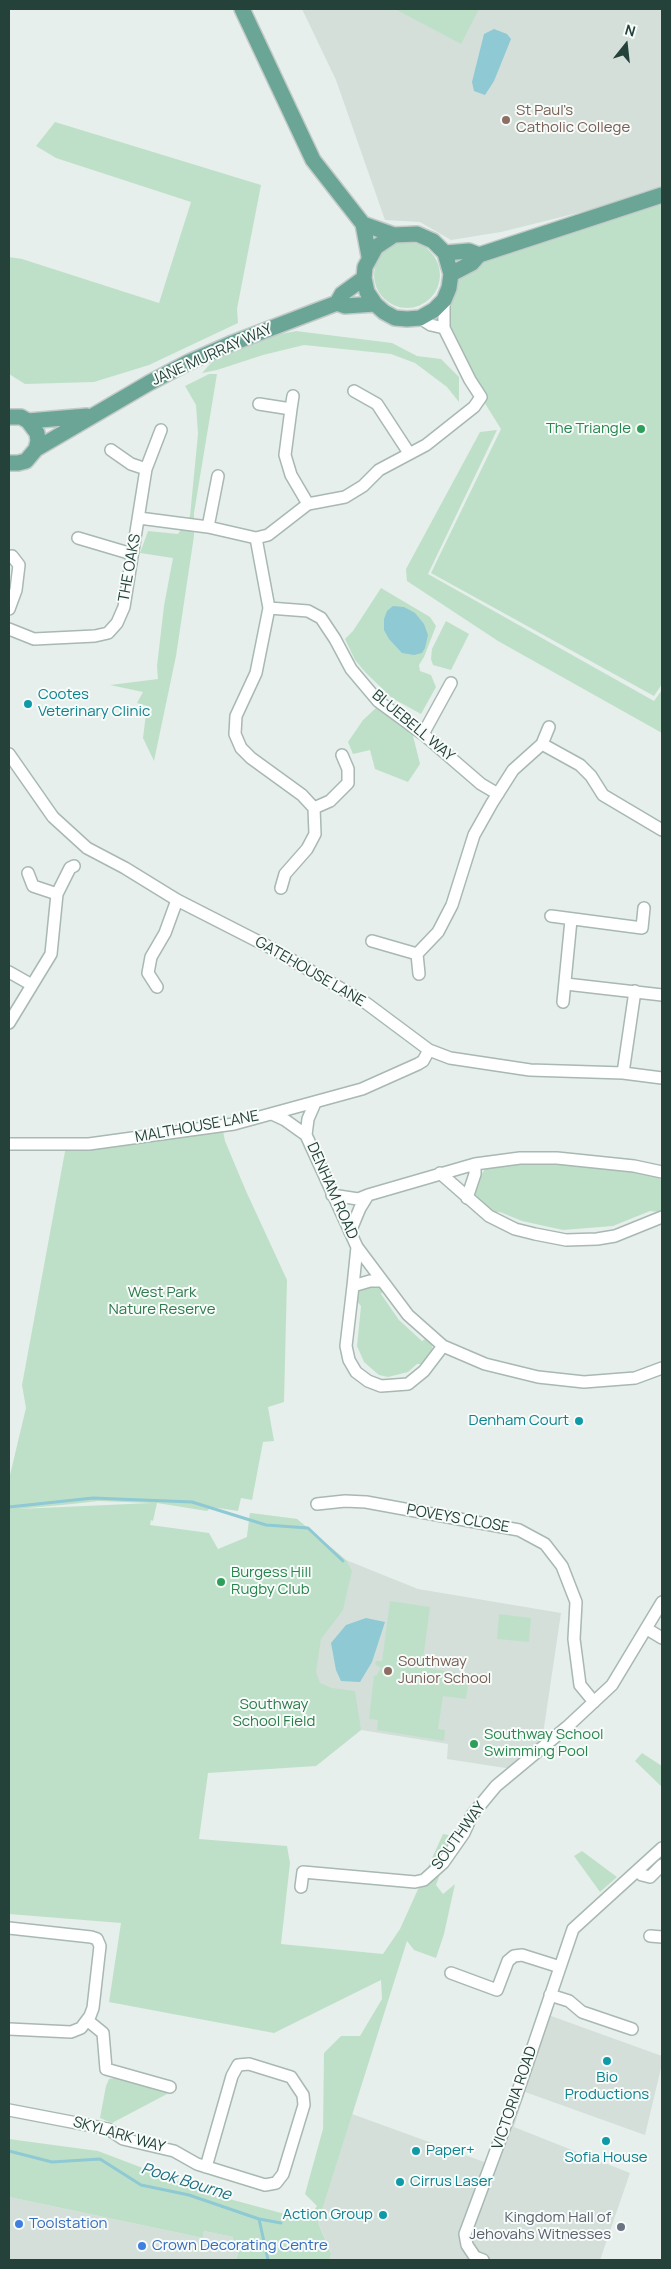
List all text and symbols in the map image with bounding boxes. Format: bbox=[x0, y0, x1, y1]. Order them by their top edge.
north arrow bbox=[601, 20, 651, 70]
text: N bbox=[623, 20, 638, 41]
place label: St Paul's Catholic College bbox=[516, 102, 630, 137]
marker: St Paul's Catholic College bbox=[500, 114, 512, 126]
street label: JANE MURRAY WAY bbox=[149, 320, 275, 390]
place label: The Triangle bbox=[546, 420, 631, 438]
marker: The Triangle bbox=[635, 423, 647, 435]
street label: THE OAKS bbox=[115, 533, 145, 603]
place label: Cootes Veterinary Clinic bbox=[38, 686, 150, 721]
street label: BLUEBELL WAY bbox=[368, 686, 458, 766]
marker: Cootes Veterinary Clinic bbox=[22, 698, 34, 710]
street label: GATEHOUSE LANE bbox=[252, 933, 368, 1011]
street label: MALTHOUSE LANE bbox=[134, 1107, 260, 1147]
street label: DENHAM ROAD bbox=[303, 1140, 361, 1242]
park label: West Park Nature Reserve bbox=[109, 1284, 215, 1319]
place label: Denham Court bbox=[469, 1412, 569, 1430]
marker: Denham Court bbox=[573, 1415, 585, 1427]
street label: POVEYS CLOSE bbox=[405, 1501, 511, 1537]
place label: Burgess Hill Rugby Club bbox=[231, 1564, 311, 1599]
marker: Burgess Hill Rugby Club bbox=[215, 1576, 227, 1588]
place label: Southway Junior School bbox=[398, 1653, 491, 1688]
marker: Southway Junior School bbox=[382, 1665, 394, 1677]
park label: Southway School Field bbox=[233, 1696, 315, 1731]
place label: Southway School Swimming Pool bbox=[484, 1726, 604, 1761]
marker: Southway School Swimming Pool bbox=[468, 1738, 480, 1750]
street label: SOUTHWAY bbox=[428, 1798, 490, 1874]
street label: VICTORIA ROAD bbox=[489, 2044, 541, 2152]
marker: Bio Productions bbox=[601, 2055, 613, 2067]
place label: Bio Productions bbox=[565, 2069, 649, 2104]
street label: SKYLARK WAY bbox=[71, 2113, 167, 2157]
marker: Sofia House bbox=[600, 2135, 612, 2147]
place label: Paper+ bbox=[426, 2142, 475, 2160]
marker: Paper+ bbox=[410, 2145, 422, 2157]
place label: Sofia House bbox=[564, 2149, 648, 2167]
water label: Pook Bourne bbox=[139, 2159, 233, 2205]
place label: Cirrus Laser bbox=[410, 2173, 493, 2191]
marker: Cirrus Laser bbox=[394, 2176, 406, 2188]
place label: Action Group bbox=[282, 2206, 373, 2224]
marker: Action Group bbox=[377, 2209, 389, 2221]
place label: Kingdom Hall of Jehovahs Witnesses bbox=[469, 2209, 611, 2244]
place label: Toolstation bbox=[29, 2215, 108, 2233]
marker: Toolstation bbox=[13, 2218, 25, 2230]
marker: Kingdom Hall of Jehovahs Witnesses bbox=[615, 2221, 627, 2233]
place label: Crown Decorating Centre bbox=[152, 2237, 328, 2255]
marker: Crown Decorating Centre bbox=[136, 2240, 148, 2252]

